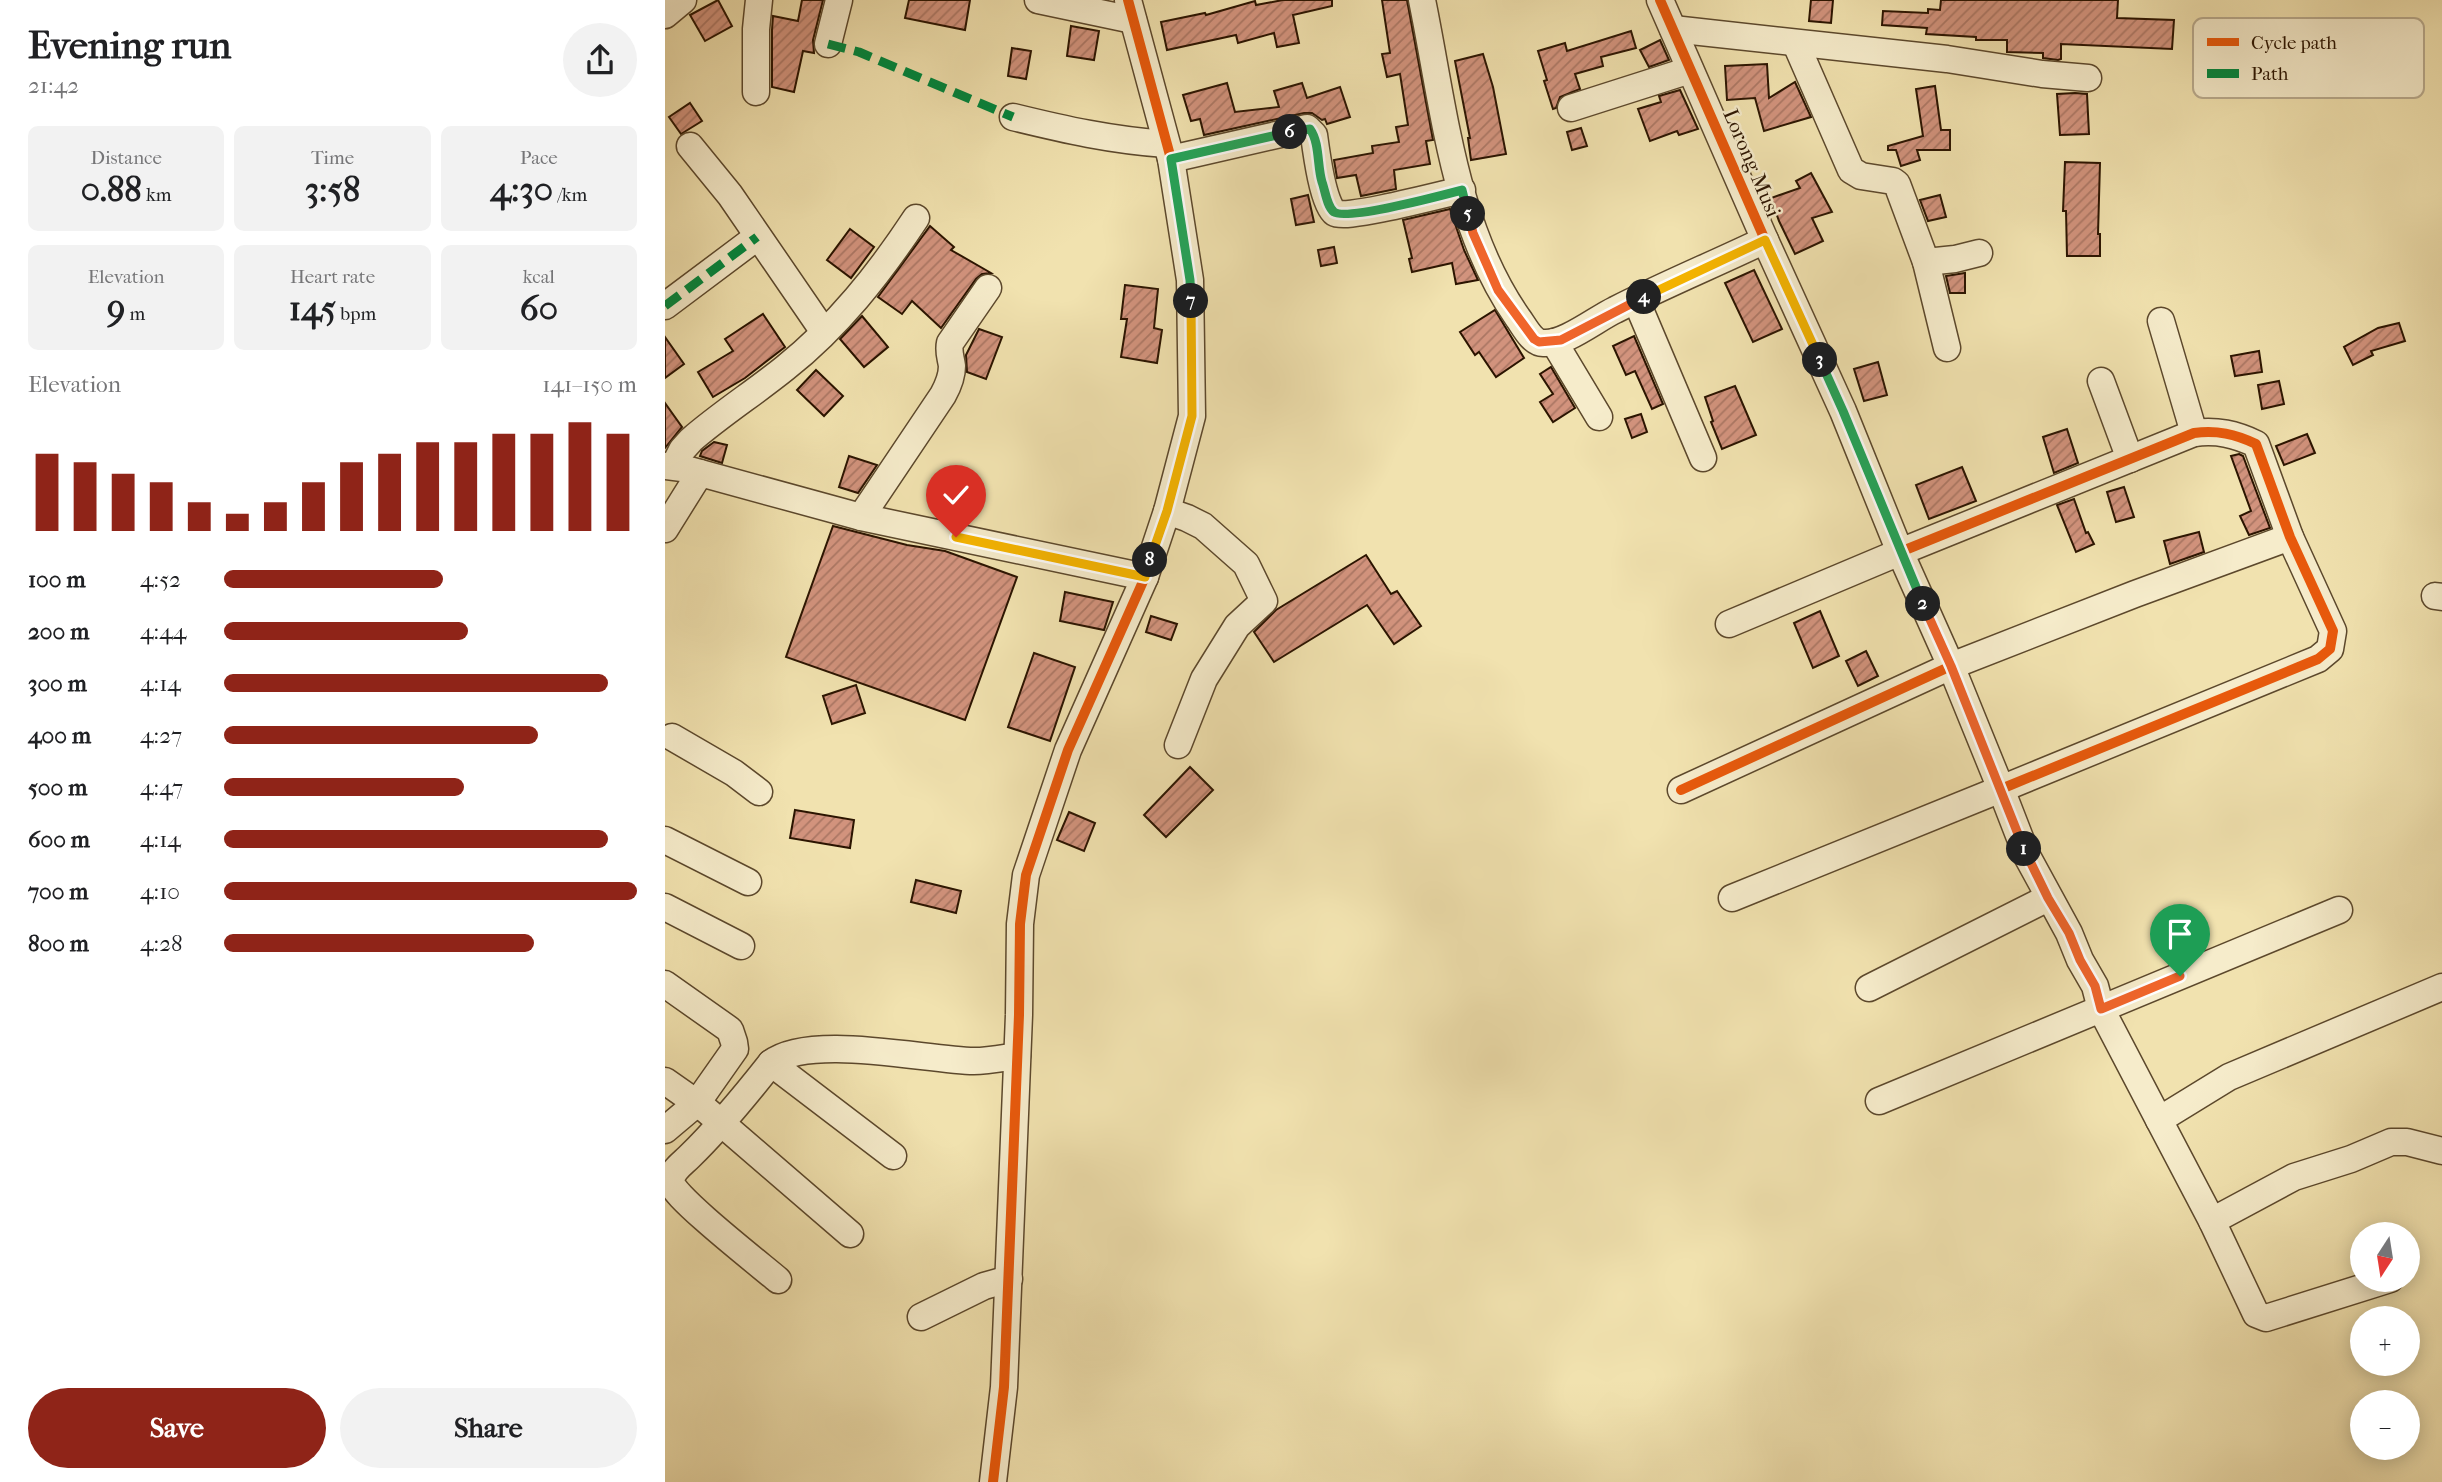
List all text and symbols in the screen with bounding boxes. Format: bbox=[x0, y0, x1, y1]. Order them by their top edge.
legend bbox=[2193, 18, 2424, 98]
text: Evening run bbox=[28, 23, 231, 68]
button: share bbox=[563, 23, 637, 97]
text: Cycle path bbox=[2251, 32, 2337, 54]
text: Path bbox=[2251, 63, 2289, 85]
text: 21:42 bbox=[28, 72, 79, 99]
street label: Lorong Musi bbox=[1718, 105, 1786, 221]
pin: 6 bbox=[1273, 114, 1307, 150]
text: 6 bbox=[1284, 120, 1295, 142]
text: Distance bbox=[90, 147, 162, 169]
text: Time bbox=[311, 147, 354, 169]
text: Pace bbox=[520, 147, 558, 169]
text: 0.88 bbox=[81, 169, 142, 210]
text: 3:58 bbox=[305, 169, 360, 210]
text: 4:30 bbox=[490, 169, 553, 210]
text: km bbox=[142, 184, 172, 206]
text: /km bbox=[553, 184, 587, 206]
pin: 5 bbox=[1451, 196, 1485, 232]
text: 5 bbox=[1463, 202, 1472, 224]
text: Elevation bbox=[88, 266, 165, 288]
text: Heart rate bbox=[290, 266, 375, 288]
text: kcal bbox=[523, 266, 555, 288]
pin: 4 bbox=[1627, 280, 1661, 314]
pin: 7 bbox=[1173, 284, 1209, 318]
text: 4 bbox=[1638, 285, 1649, 307]
text: 9 bbox=[107, 288, 125, 329]
text: 145 bbox=[289, 288, 336, 329]
text: 60 bbox=[520, 288, 558, 329]
text: 7 bbox=[1186, 289, 1195, 311]
text: m bbox=[125, 303, 145, 325]
text: bpm bbox=[336, 303, 376, 325]
pin: 3 bbox=[1803, 342, 1837, 378]
text: 3 bbox=[1816, 348, 1823, 370]
text: Elevation bbox=[28, 371, 121, 398]
text: 141–150 m bbox=[542, 371, 637, 398]
pin bbox=[926, 465, 986, 537]
icon: check bbox=[937, 476, 975, 514]
pin: 8 bbox=[1133, 542, 1168, 578]
text: 8 bbox=[1145, 548, 1154, 570]
text: 100 m bbox=[28, 566, 86, 593]
text: 4:52 bbox=[140, 566, 181, 593]
pin: 2 bbox=[1905, 586, 1941, 622]
text: 2 bbox=[1918, 592, 1927, 614]
text: 200 m bbox=[28, 618, 89, 645]
text: 4:44 bbox=[140, 618, 186, 645]
text: 300 m bbox=[28, 670, 87, 697]
text: 4:14 bbox=[140, 670, 181, 697]
text: 400 m bbox=[28, 722, 91, 749]
text: 4:27 bbox=[140, 722, 182, 749]
text: 500 m bbox=[28, 774, 87, 801]
text: 4:47 bbox=[140, 774, 183, 801]
text: 600 m bbox=[28, 826, 90, 853]
text: 4:14 bbox=[140, 826, 181, 853]
pin: 1 bbox=[2007, 832, 2041, 866]
text: 1 bbox=[2020, 837, 2027, 859]
text: 700 m bbox=[28, 878, 88, 905]
text: 4:10 bbox=[140, 878, 180, 905]
pin bbox=[2150, 904, 2210, 976]
icon: arrive bbox=[2161, 915, 2199, 953]
text: 800 m bbox=[28, 930, 89, 957]
text: 4:28 bbox=[140, 930, 183, 957]
north arrow bbox=[2350, 1222, 2420, 1292]
map controls bbox=[2350, 1222, 2420, 1460]
button: + bbox=[2350, 1306, 2420, 1376]
button: Save bbox=[28, 1388, 326, 1468]
button: Share bbox=[340, 1388, 637, 1468]
button: − bbox=[2350, 1390, 2420, 1460]

